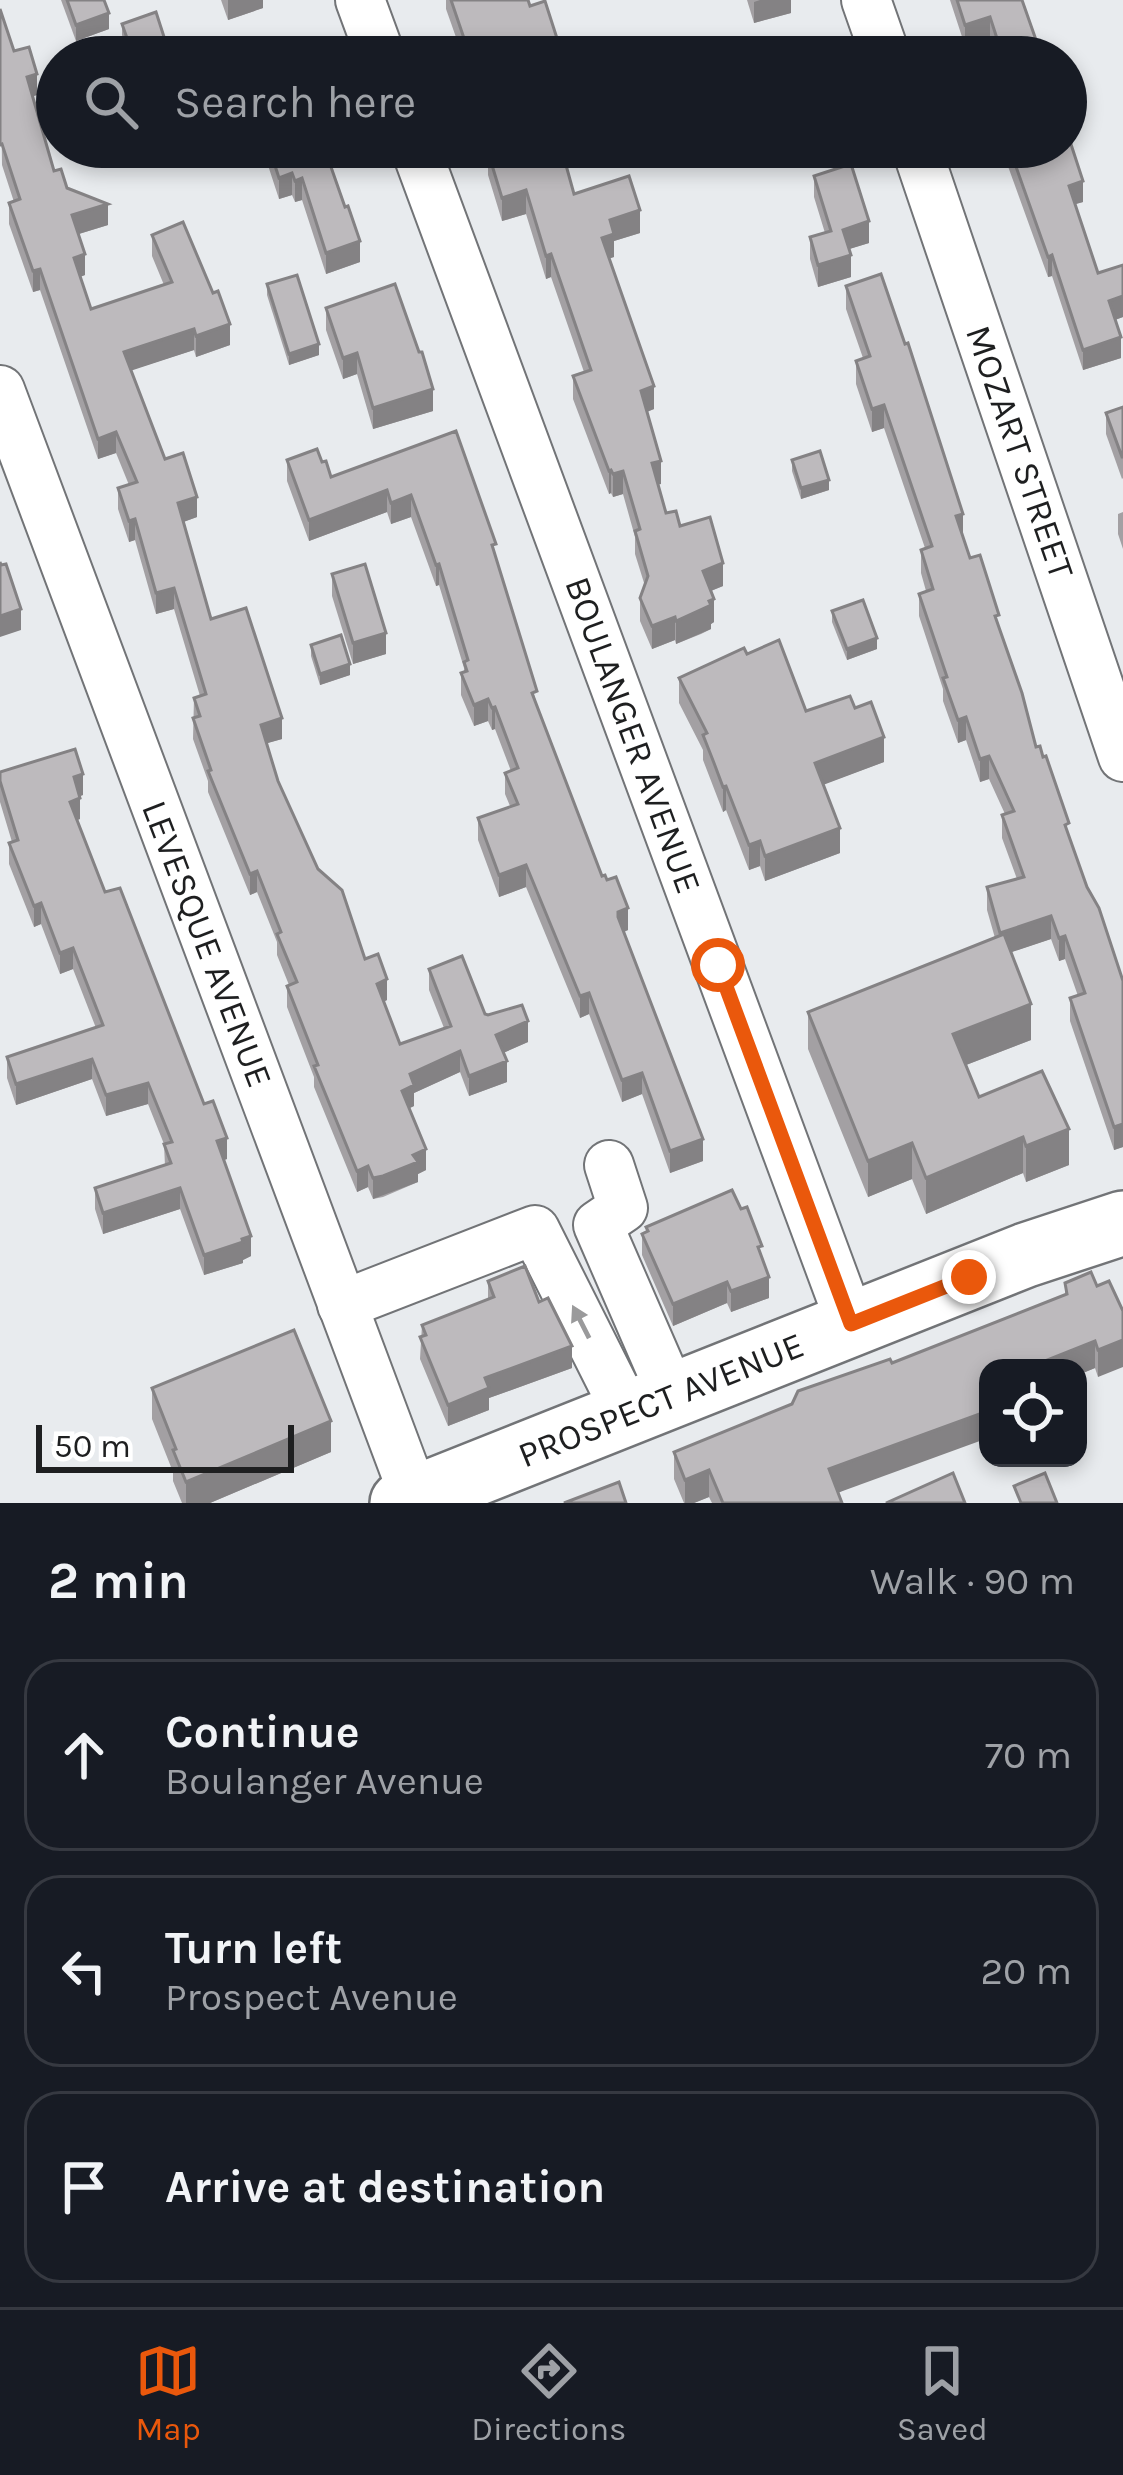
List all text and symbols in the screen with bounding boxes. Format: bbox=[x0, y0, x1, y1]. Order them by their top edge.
search box bbox=[36, 36, 1087, 168]
icon: search bbox=[78, 69, 144, 135]
text: Search here bbox=[174, 76, 416, 128]
street label: MOZART STREET bbox=[957, 320, 1083, 584]
street label: BOULANGER AVENUE bbox=[556, 571, 710, 899]
street label: LEVESQUE AVENUE bbox=[133, 795, 281, 1093]
route start bbox=[691, 938, 745, 992]
route end bbox=[942, 1250, 996, 1304]
one-way arrow bbox=[572, 1305, 592, 1339]
street label: PROSPECT AVENUE bbox=[512, 1324, 810, 1476]
map controls bbox=[979, 1359, 1087, 1467]
button: locate bbox=[979, 1359, 1087, 1467]
scale bar bbox=[36, 1419, 294, 1472]
text: 50 m bbox=[54, 1427, 131, 1465]
text: 2 min bbox=[48, 1551, 189, 1611]
text: Walk · 90 m bbox=[870, 1558, 1075, 1604]
text: Continue bbox=[165, 1706, 360, 1758]
icon: ahead bbox=[51, 1722, 117, 1788]
text: 70 m bbox=[985, 1732, 1072, 1778]
text: Boulanger Avenue bbox=[165, 1758, 484, 1804]
text: Turn left bbox=[165, 1922, 342, 1974]
icon: left bbox=[51, 1938, 117, 2004]
text: 20 m bbox=[981, 1948, 1072, 1994]
text: Prospect Avenue bbox=[165, 1974, 458, 2020]
icon: arrive bbox=[51, 2154, 117, 2220]
text: Arrive at destination bbox=[165, 2161, 605, 2213]
tab: Map bbox=[135, 2338, 201, 2448]
tab: Directions bbox=[471, 2338, 626, 2448]
tab: Saved bbox=[897, 2338, 988, 2448]

